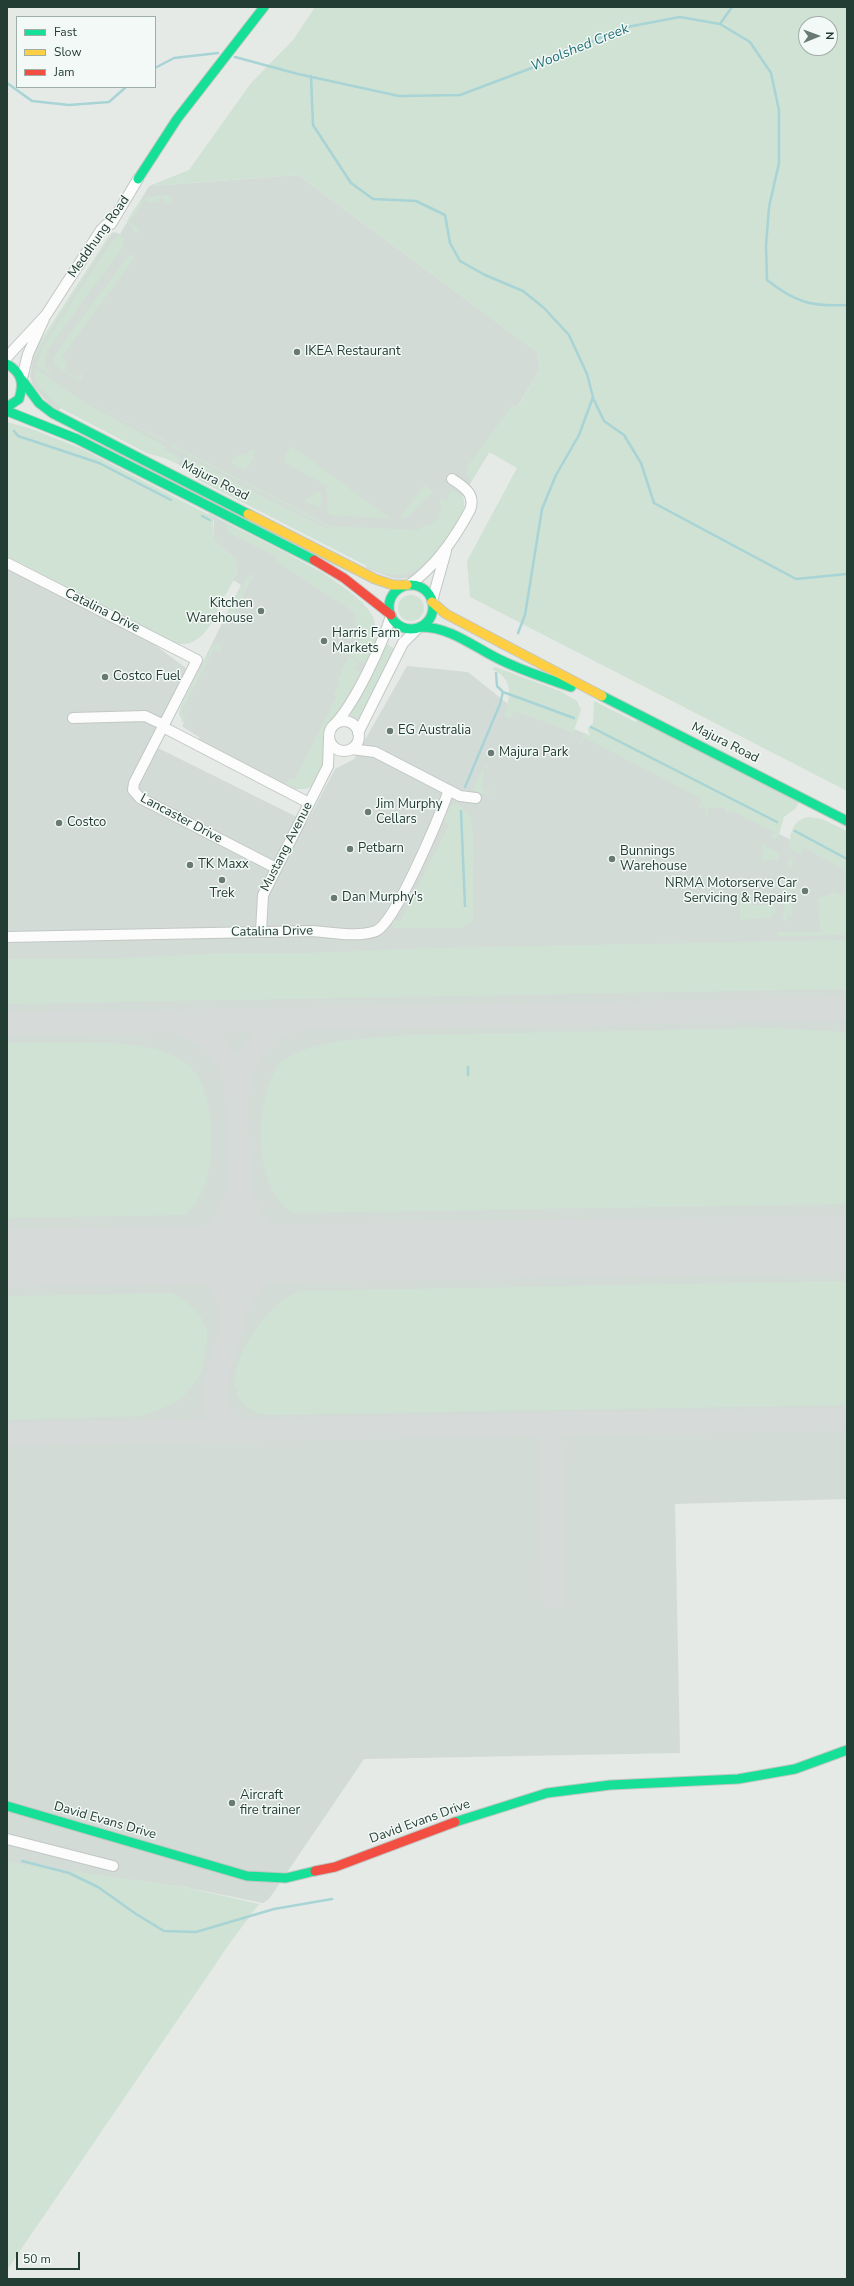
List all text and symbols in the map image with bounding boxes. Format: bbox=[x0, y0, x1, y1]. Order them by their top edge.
legend bbox=[16, 16, 156, 88]
north arrow bbox=[798, 16, 838, 56]
water label: Woolshed Creek bbox=[528, 21, 632, 75]
text: Fast bbox=[54, 24, 77, 40]
text: N bbox=[822, 32, 837, 40]
text: Slow bbox=[54, 44, 82, 60]
text: Jam bbox=[54, 64, 75, 80]
street label: Meddhung Road bbox=[65, 193, 133, 281]
place label: IKEA Restaurant bbox=[305, 344, 400, 360]
marker: IKEA Restaurant bbox=[292, 347, 302, 357]
street label: Majura Road bbox=[179, 457, 251, 505]
street label: Catalina Drive bbox=[62, 585, 142, 637]
place label: Kitchen Warehouse bbox=[186, 596, 253, 627]
marker: Kitchen Warehouse bbox=[256, 606, 266, 616]
place label: Harris Farm Markets bbox=[332, 626, 400, 657]
marker: Harris Farm Markets bbox=[319, 636, 329, 646]
place label: Costco Fuel bbox=[113, 669, 181, 685]
marker: Costco Fuel bbox=[100, 672, 110, 682]
street label: Majura Road bbox=[689, 719, 761, 767]
place label: EG Australia bbox=[398, 723, 471, 739]
marker: EG Australia bbox=[385, 726, 395, 736]
place label: Majura Park bbox=[499, 745, 568, 761]
marker: Majura Park bbox=[486, 748, 496, 758]
street label: Lancaster Drive bbox=[137, 791, 225, 847]
place label: Jim Murphy Cellars bbox=[376, 797, 442, 828]
street label: Mustang Avenue bbox=[258, 800, 316, 894]
marker: Jim Murphy Cellars bbox=[363, 807, 373, 817]
place label: Costco bbox=[67, 815, 106, 831]
marker: Costco bbox=[54, 818, 64, 828]
place label: Petbarn bbox=[358, 841, 404, 857]
marker: Petbarn bbox=[345, 844, 355, 854]
place label: Bunnings Warehouse bbox=[620, 844, 687, 875]
marker: Bunnings Warehouse bbox=[607, 854, 617, 864]
place label: TK Maxx bbox=[198, 857, 249, 873]
marker: TK Maxx bbox=[185, 860, 195, 870]
marker: Trek bbox=[217, 875, 227, 885]
place label: NRMA Motorserve Car Servicing & Repairs bbox=[665, 876, 797, 907]
place label: Trek bbox=[210, 886, 234, 902]
marker: NRMA Motorserve Car Servicing & Repairs bbox=[800, 886, 810, 896]
place label: Dan Murphy's bbox=[342, 890, 423, 906]
marker: Dan Murphy's bbox=[329, 893, 339, 903]
street label: Catalina Drive bbox=[231, 923, 313, 941]
place label: Aircraft fire trainer bbox=[240, 1788, 300, 1819]
street label: David Evans Drive bbox=[368, 1797, 472, 1847]
marker: Aircraft fire trainer bbox=[227, 1798, 237, 1808]
street label: David Evans Drive bbox=[52, 1799, 158, 1843]
scale bar bbox=[18, 2244, 82, 2270]
text: 50 m bbox=[23, 2251, 51, 2267]

